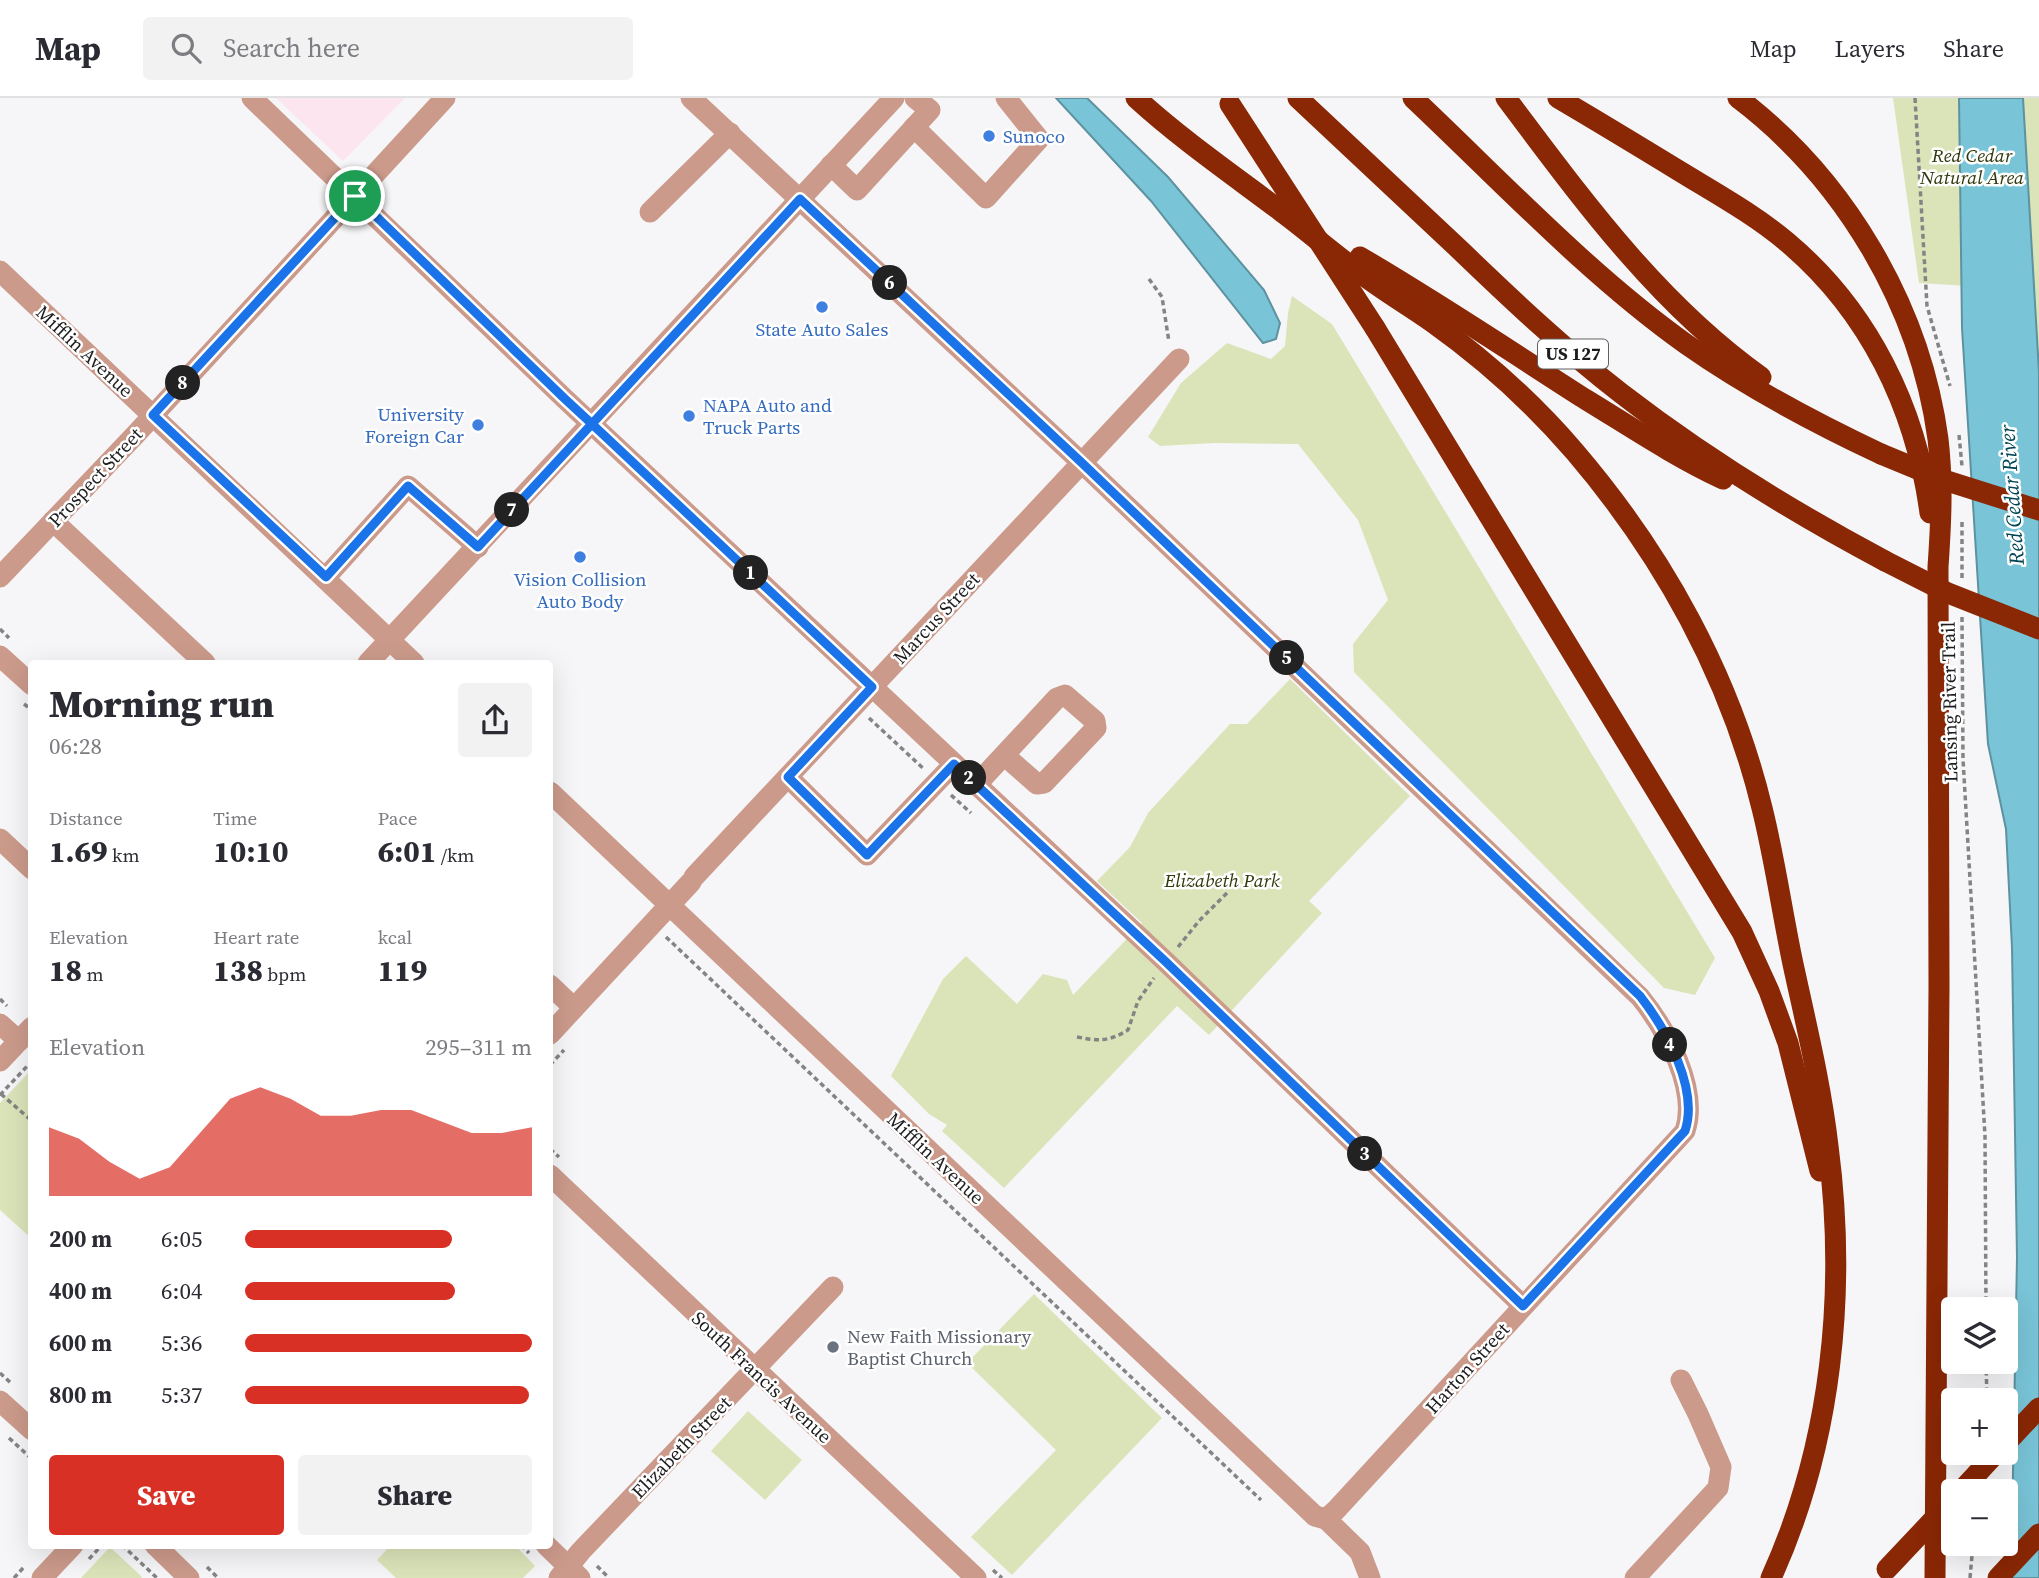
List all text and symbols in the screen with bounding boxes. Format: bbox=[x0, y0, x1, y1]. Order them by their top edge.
search box bbox=[143, 17, 633, 80]
text: Map bbox=[35, 26, 101, 71]
icon: search bbox=[167, 29, 205, 67]
text: Search here bbox=[223, 30, 360, 66]
text: Map bbox=[1750, 32, 1797, 65]
text: Layers bbox=[1835, 32, 1905, 65]
text: Share bbox=[1943, 32, 2004, 65]
place label: Sunoco bbox=[1003, 123, 1065, 149]
marker: Sunoco bbox=[981, 128, 997, 144]
park label: Red Cedar Natural Area bbox=[1919, 142, 2024, 190]
pin bbox=[325, 166, 385, 226]
icon: arrive bbox=[336, 177, 374, 215]
pin: 6 bbox=[872, 266, 908, 300]
text: 6 bbox=[884, 269, 895, 295]
street label: Mifflin Avenue bbox=[31, 299, 139, 403]
marker: State Auto Sales bbox=[814, 299, 830, 315]
place label: State Auto Sales bbox=[755, 316, 889, 342]
road number: US 127 bbox=[1538, 340, 1608, 368]
pin: 8 bbox=[166, 366, 200, 400]
text: 8 bbox=[177, 369, 188, 395]
place label: NAPA Auto and Truck Parts bbox=[703, 392, 832, 440]
place label: University Foreign Car bbox=[365, 401, 464, 449]
marker: NAPA Auto and Truck Parts bbox=[681, 408, 697, 424]
marker: University Foreign Car bbox=[470, 417, 486, 433]
street label: Prospect Street bbox=[42, 421, 148, 532]
water label: Red Cedar River bbox=[1992, 423, 2031, 567]
pin: 7 bbox=[494, 492, 530, 528]
text: 7 bbox=[506, 496, 517, 522]
marker: Vision Collision Auto Body bbox=[572, 549, 588, 565]
pin: 1 bbox=[734, 556, 768, 590]
text: 1 bbox=[745, 559, 756, 585]
place label: Vision Collision Auto Body bbox=[513, 566, 647, 614]
street label: Marcus Street bbox=[887, 566, 986, 669]
street label: Lansing River Trail bbox=[1935, 621, 1963, 783]
pin: 5 bbox=[1270, 640, 1304, 676]
text: 5 bbox=[1281, 644, 1292, 670]
text: Morning run bbox=[49, 678, 274, 730]
button: share bbox=[458, 683, 532, 757]
text: 06:28 bbox=[49, 730, 102, 762]
pin: 2 bbox=[951, 760, 986, 796]
text: 2 bbox=[963, 764, 974, 790]
text: Distance bbox=[49, 805, 123, 831]
text: Time bbox=[213, 805, 257, 831]
text: Pace bbox=[378, 805, 417, 831]
text: 1.69 bbox=[49, 831, 108, 872]
text: 10:10 bbox=[213, 831, 288, 872]
text: 6:01 bbox=[378, 831, 436, 872]
text: km bbox=[108, 842, 140, 868]
text: /km bbox=[436, 842, 474, 868]
park label: Elizabeth Park bbox=[1163, 867, 1280, 893]
text: Elevation bbox=[49, 924, 128, 950]
text: Heart rate bbox=[213, 924, 299, 950]
text: kcal bbox=[378, 924, 412, 950]
text: 18 bbox=[49, 950, 82, 991]
text: 138 bbox=[213, 950, 263, 991]
text: 119 bbox=[378, 950, 427, 991]
text: m bbox=[82, 961, 104, 987]
text: bpm bbox=[263, 961, 306, 987]
pin: 4 bbox=[1652, 1028, 1688, 1062]
text: Elevation bbox=[49, 1031, 145, 1063]
text: 295–311 m bbox=[425, 1031, 532, 1063]
text: 4 bbox=[1664, 1031, 1675, 1057]
street label: Mifflin Avenue bbox=[882, 1106, 990, 1210]
pin: 3 bbox=[1348, 1136, 1382, 1172]
text: 3 bbox=[1359, 1140, 1370, 1166]
text: 200 m bbox=[49, 1223, 112, 1255]
text: 6:05 bbox=[161, 1223, 202, 1255]
text: 400 m bbox=[49, 1275, 112, 1307]
text: 6:04 bbox=[161, 1275, 202, 1307]
map controls bbox=[1941, 1297, 2018, 1556]
button: layers bbox=[1941, 1297, 2018, 1374]
street label: South Francis Avenue bbox=[686, 1305, 838, 1449]
street label: Harton Street bbox=[1419, 1316, 1515, 1419]
place label: New Faith Missionary Baptist Church bbox=[847, 1323, 1031, 1371]
text: 600 m bbox=[49, 1327, 112, 1359]
text: 5:36 bbox=[161, 1327, 202, 1359]
marker: New Faith Missionary Baptist Church bbox=[825, 1339, 841, 1355]
text: 800 m bbox=[49, 1379, 112, 1411]
text: 5:37 bbox=[161, 1379, 202, 1411]
button: + bbox=[1941, 1388, 2018, 1465]
street label: Elizabeth Street bbox=[625, 1390, 737, 1504]
button: Save bbox=[49, 1455, 284, 1535]
button: Share bbox=[298, 1455, 532, 1535]
button: − bbox=[1941, 1479, 2018, 1556]

